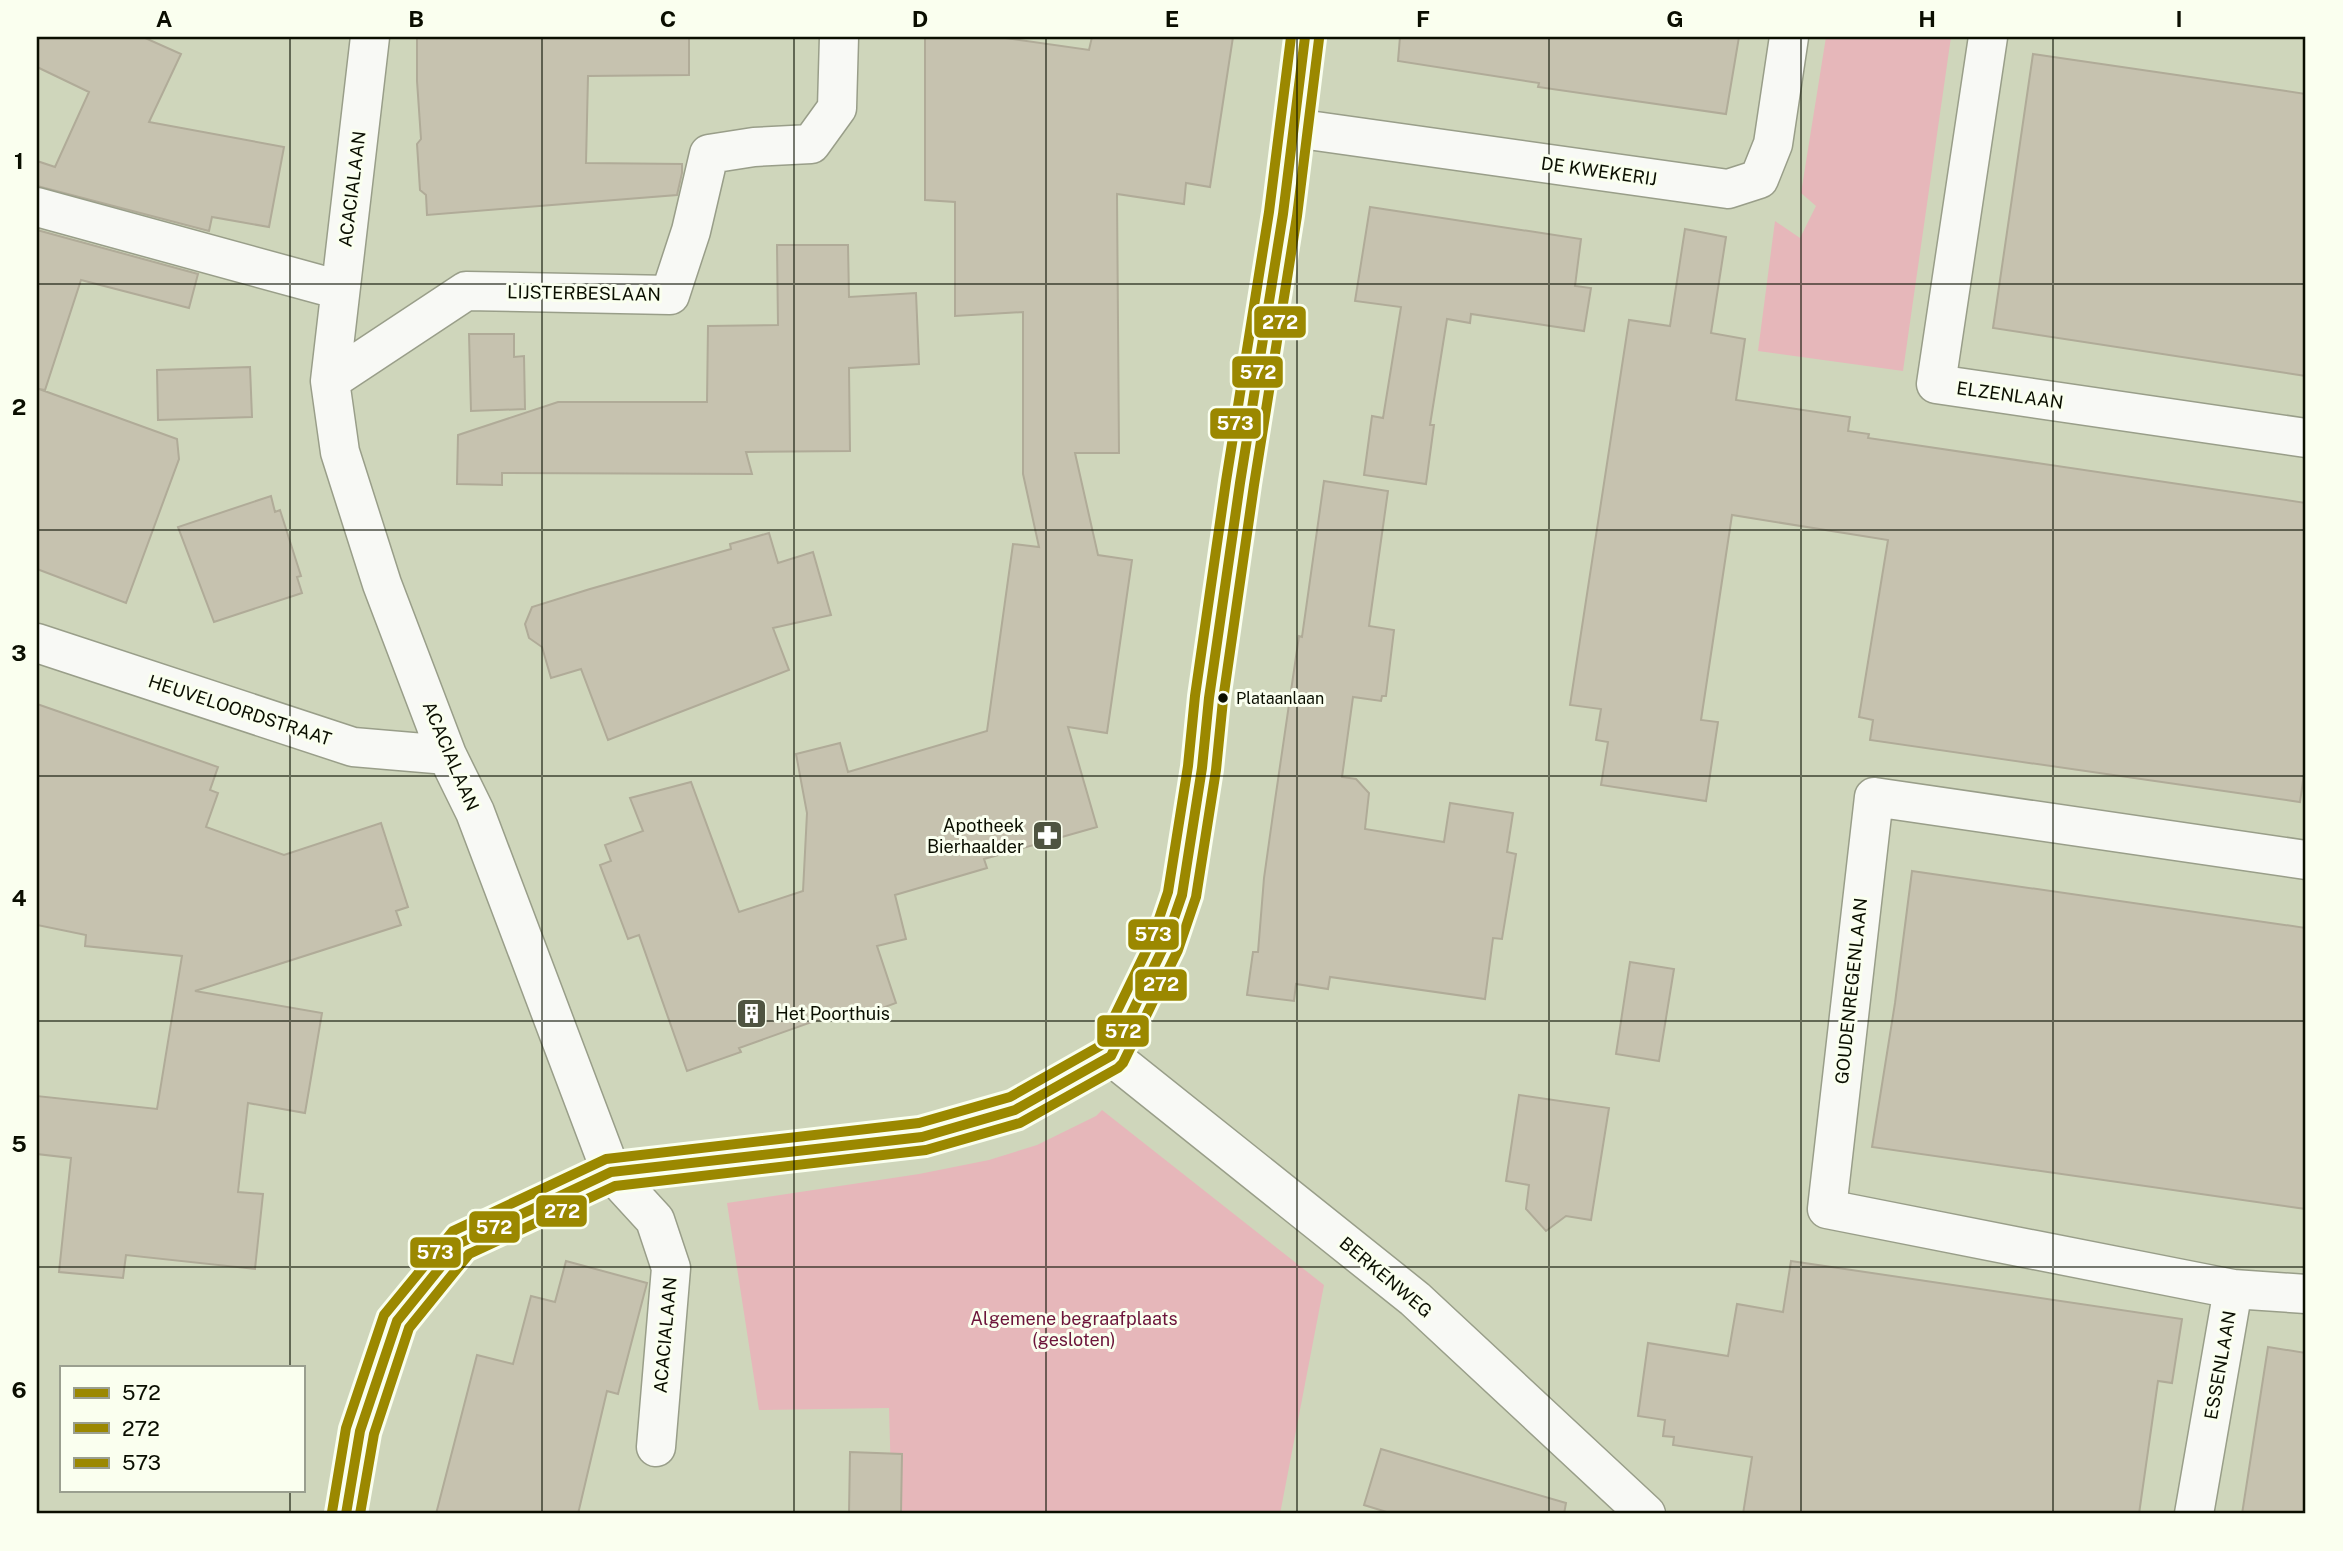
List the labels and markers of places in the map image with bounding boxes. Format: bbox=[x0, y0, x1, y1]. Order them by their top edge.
place label: Plataanlaan bbox=[1236, 689, 1324, 708]
marker: Plataanlaan bbox=[1216, 691, 1230, 705]
place label: Apotheek Bierhaalder bbox=[927, 815, 1024, 857]
pharmacy icon: Apotheek Bierhaalder bbox=[1030, 818, 1064, 852]
building icon: Het Poorthuis bbox=[735, 996, 769, 1030]
place label: Het Poorthuis bbox=[775, 1003, 890, 1024]

